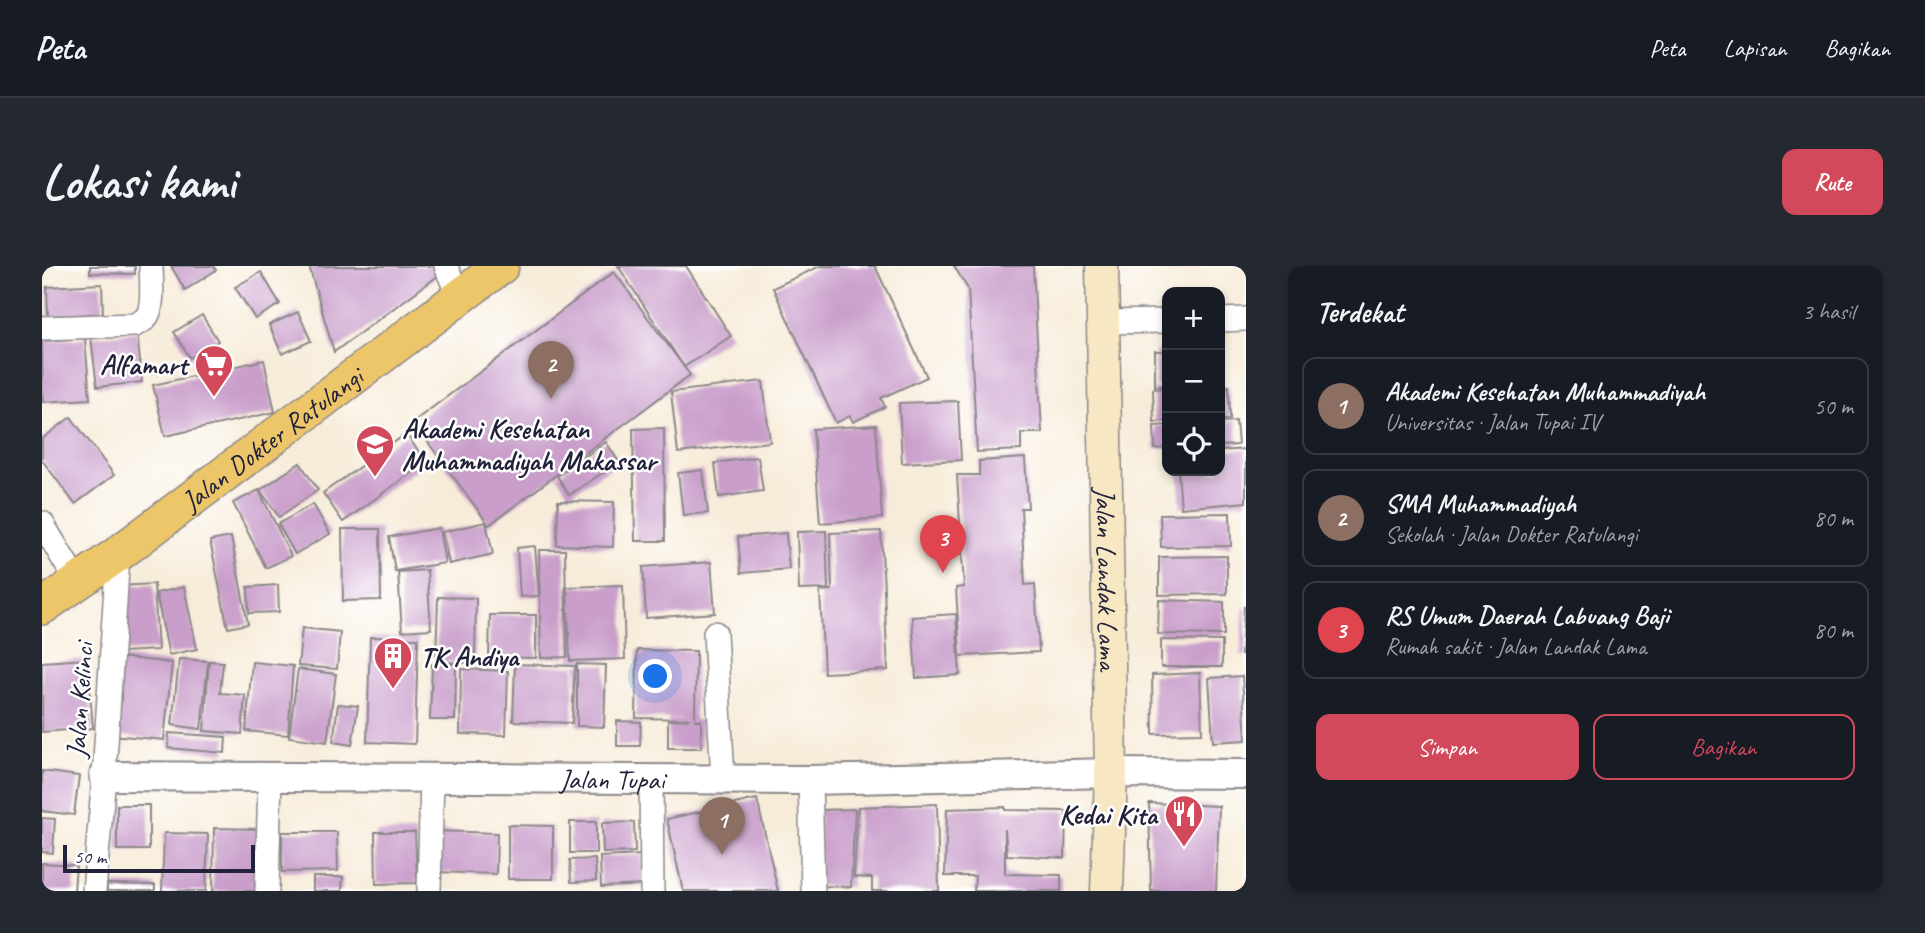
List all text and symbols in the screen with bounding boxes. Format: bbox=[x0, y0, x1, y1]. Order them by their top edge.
text: Peta bbox=[35, 27, 85, 69]
text: Peta bbox=[1649, 33, 1686, 63]
text: Lapisan bbox=[1724, 33, 1787, 63]
text: Bagikan bbox=[1825, 33, 1890, 63]
button: Rute bbox=[1782, 149, 1883, 215]
text: Lokasi kami bbox=[42, 151, 235, 213]
map controls bbox=[1162, 287, 1225, 476]
button: + bbox=[1162, 287, 1225, 350]
text: Terdekat bbox=[1316, 293, 1404, 331]
text: 3 hasil bbox=[1802, 297, 1855, 326]
pin: 2 bbox=[528, 341, 574, 399]
supermarket icon: Alfamart bbox=[193, 343, 235, 398]
place label: Alfamart bbox=[100, 347, 191, 382]
button: − bbox=[1162, 350, 1225, 413]
street label: Jalan Dokter Ratulangi bbox=[173, 357, 373, 519]
text: Akademi Kesehatan Muhammadiyah bbox=[1385, 375, 1705, 408]
text: 1 bbox=[1336, 392, 1346, 421]
text: 50 m bbox=[1814, 392, 1853, 421]
text: Universitas · Jalan Tupai IV bbox=[1385, 408, 1600, 437]
place label: Akademi Kesehatan Muhammadiyah Makassar bbox=[402, 411, 659, 479]
button: locate bbox=[1162, 413, 1225, 476]
school or university icon: Akademi Kesehatan Muhammadiyah Makassar bbox=[354, 423, 396, 478]
street label: Jalan Landak Lama bbox=[1088, 485, 1126, 673]
text: SMA Muhammadiyah bbox=[1385, 487, 1576, 520]
text: 2 bbox=[1336, 504, 1346, 533]
text: 80 m bbox=[1814, 504, 1853, 533]
pin: 3 bbox=[920, 515, 966, 573]
text: Sekolah · Jalan Dokter Ratulangi bbox=[1385, 520, 1638, 549]
text: RS Umum Daerah Labuang Baji bbox=[1385, 599, 1669, 632]
text: 3 bbox=[1336, 616, 1346, 645]
text: 80 m bbox=[1814, 616, 1853, 645]
text: Rumah sakit · Jalan Landak Lama bbox=[1385, 632, 1646, 661]
building icon: TK Andiya bbox=[372, 635, 414, 690]
street label: Jalan Kelinci bbox=[58, 637, 101, 761]
place label: TK Andiya bbox=[420, 639, 521, 674]
your location bbox=[638, 659, 672, 693]
button: Simpan bbox=[1316, 714, 1579, 780]
button: Bagikan bbox=[1593, 714, 1855, 780]
street label: Jalan Tupai bbox=[557, 762, 668, 797]
restaurant icon: Kedai Kita bbox=[1163, 793, 1205, 848]
pin: 1 bbox=[699, 797, 745, 855]
place label: Kedai Kita bbox=[1059, 797, 1160, 832]
scale bar bbox=[63, 842, 256, 874]
text: 50 m bbox=[74, 845, 106, 869]

